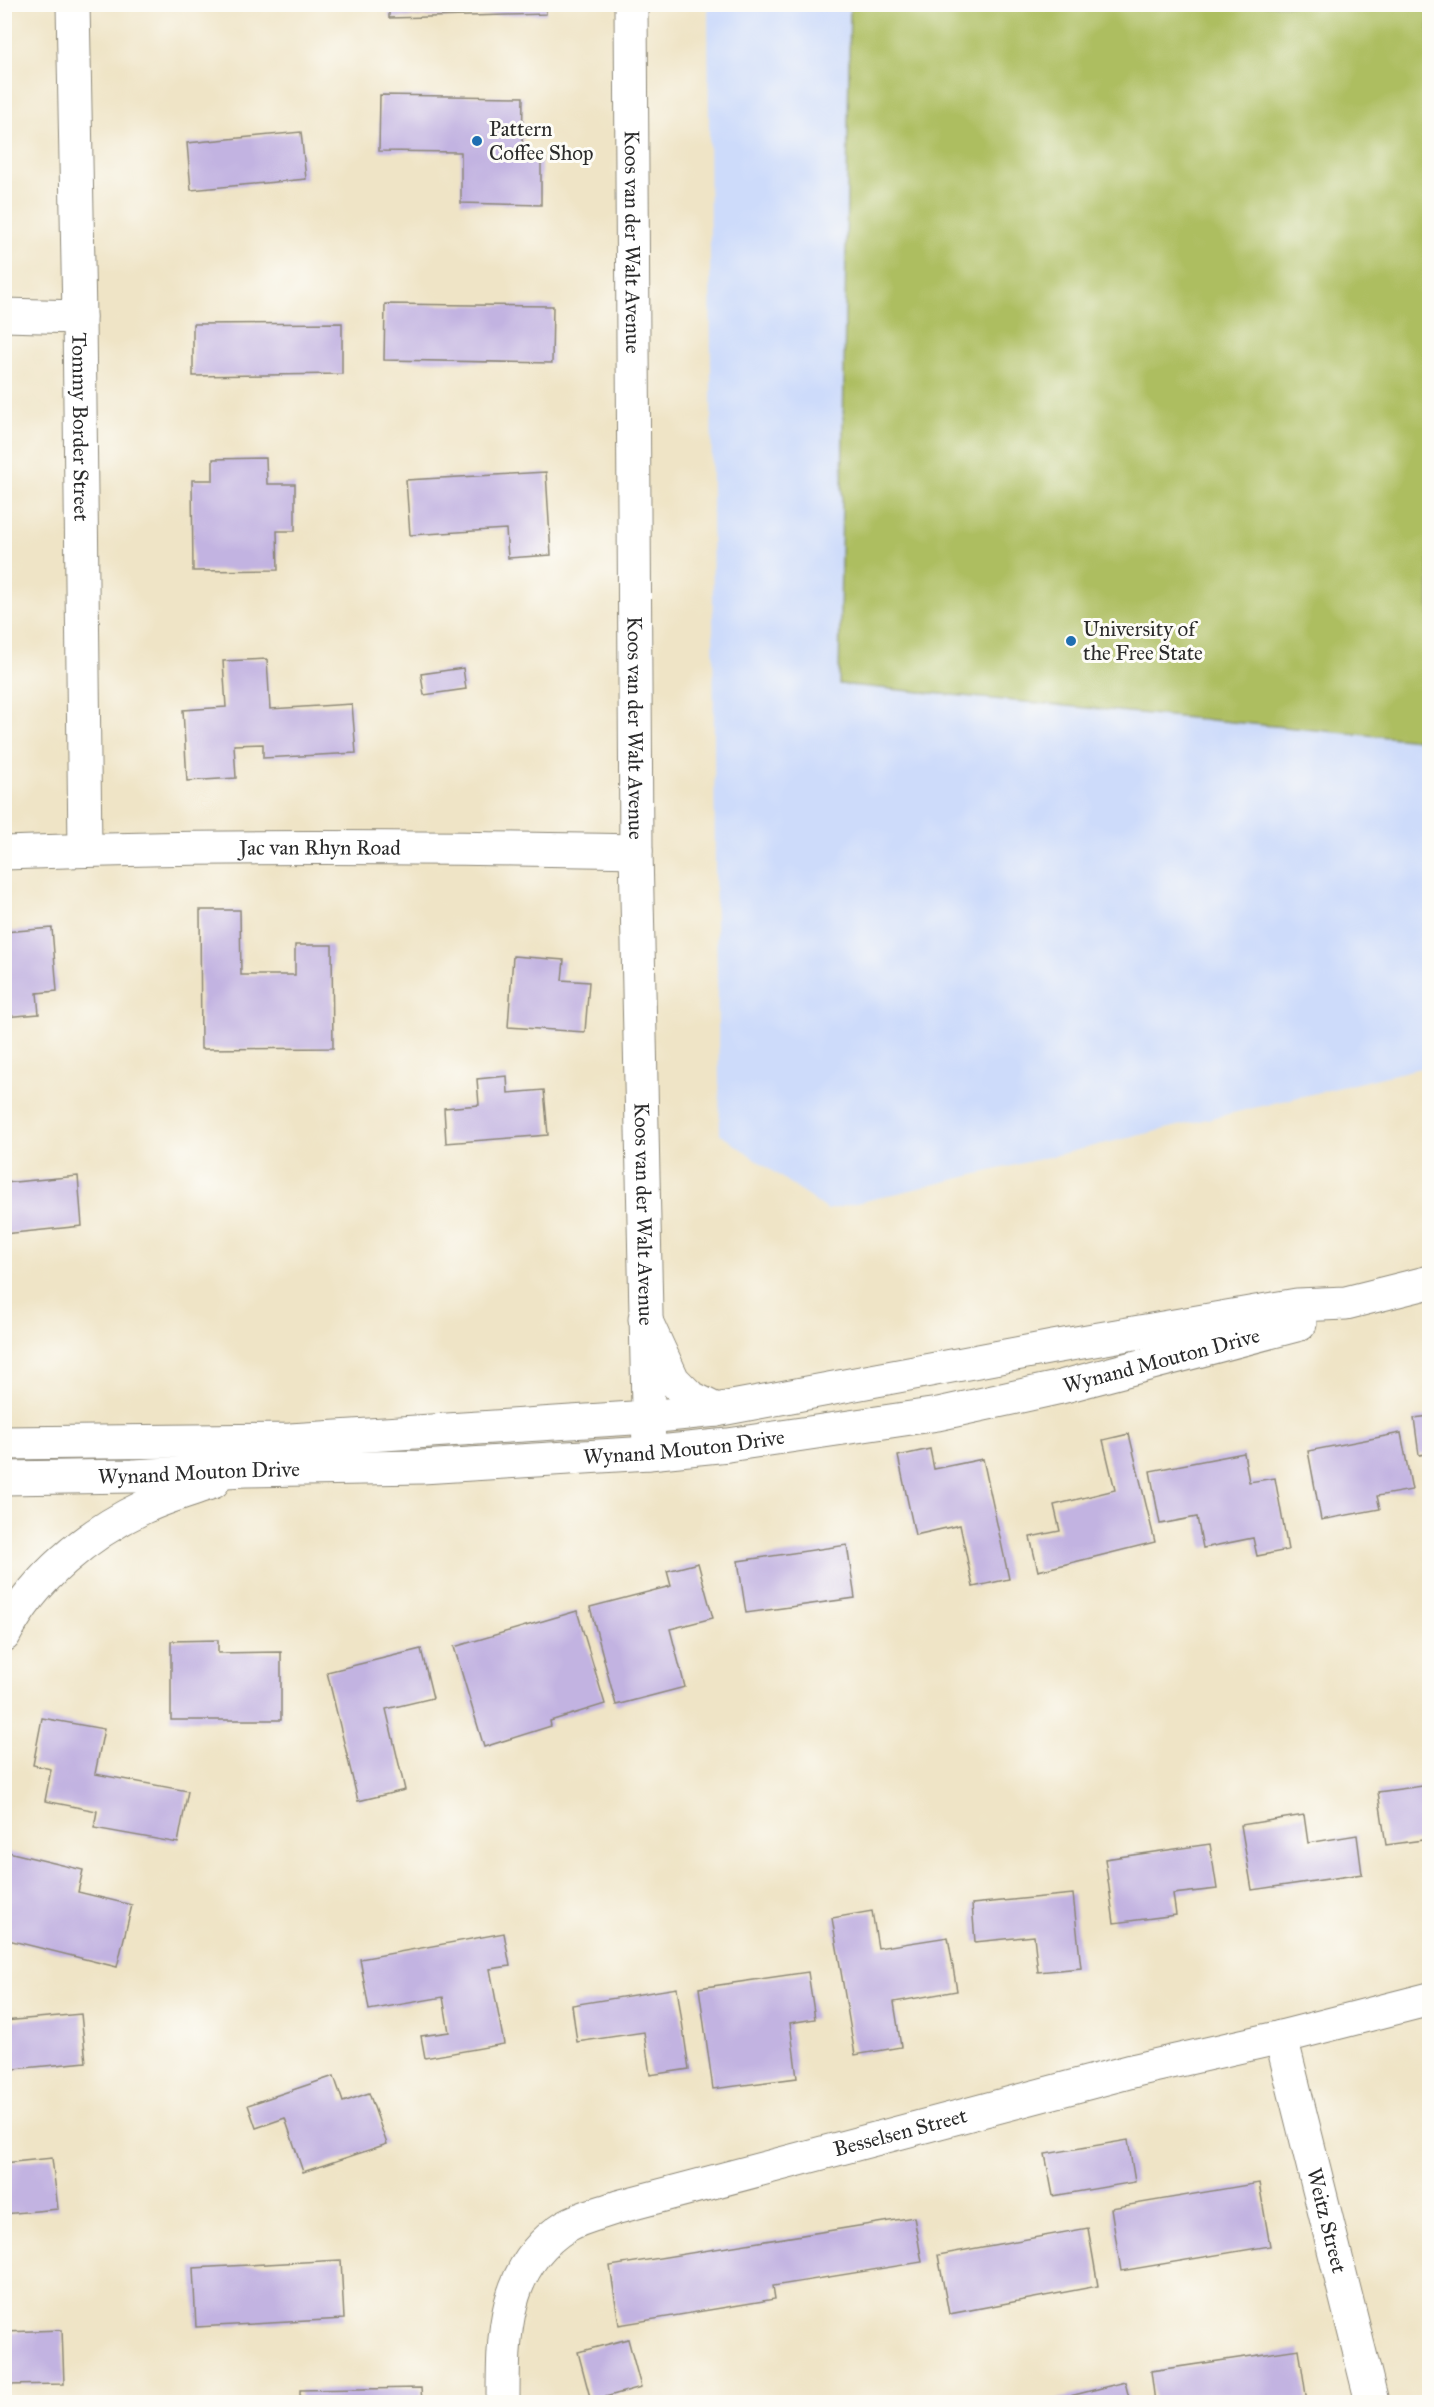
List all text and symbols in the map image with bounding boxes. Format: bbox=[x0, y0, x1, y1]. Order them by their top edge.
place label: Pattern Coffee Shop bbox=[489, 116, 594, 166]
street label: Koos van der Walt Avenue bbox=[619, 130, 646, 354]
marker: Pattern Coffee Shop bbox=[470, 134, 484, 148]
street label: Tommy Border Street bbox=[66, 332, 94, 522]
street label: Koos van der Walt Avenue bbox=[622, 616, 649, 840]
place label: University of the Free State bbox=[1083, 616, 1203, 666]
marker: University of the Free State bbox=[1064, 634, 1078, 648]
street label: Jac van Rhyn Road bbox=[237, 834, 401, 861]
street label: Koos van der Walt Avenue bbox=[628, 1102, 659, 1326]
street label: Wynand Mouton Drive bbox=[1060, 1322, 1263, 1399]
street label: Wynand Mouton Drive bbox=[583, 1424, 787, 1470]
street label: Wynand Mouton Drive bbox=[98, 1456, 300, 1490]
street label: Besselsen Street bbox=[831, 2102, 970, 2162]
street label: Weitz Street bbox=[1301, 2165, 1352, 2276]

